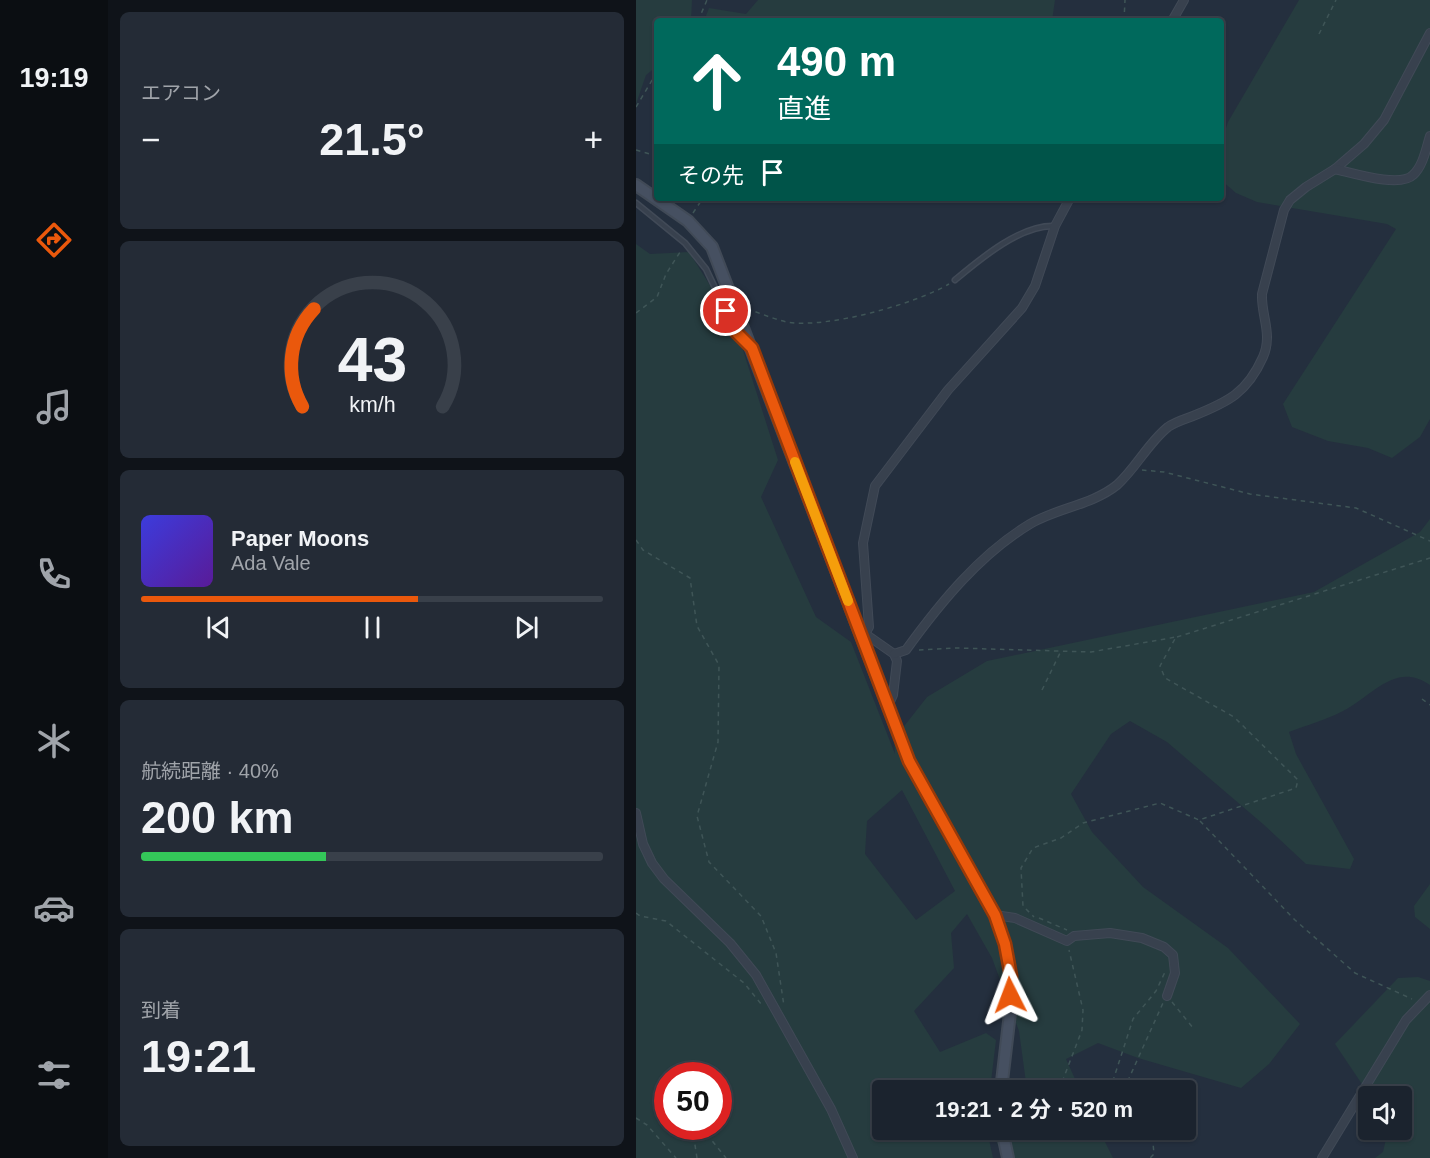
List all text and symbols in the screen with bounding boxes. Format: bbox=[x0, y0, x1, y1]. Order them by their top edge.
text: 490 m bbox=[777, 38, 896, 85]
icon: ahead bbox=[678, 42, 756, 120]
text: 19:19 bbox=[19, 63, 89, 93]
text: エアコン bbox=[141, 82, 221, 104]
text: 直進 bbox=[777, 94, 831, 124]
text: 21.5° bbox=[319, 114, 425, 165]
text: − bbox=[141, 121, 160, 158]
text: + bbox=[584, 121, 603, 158]
icon: arrive bbox=[756, 156, 789, 189]
text: その先 bbox=[678, 163, 744, 188]
icon: directions bbox=[33, 219, 75, 261]
pin bbox=[700, 285, 751, 336]
icon: arrive bbox=[709, 294, 742, 327]
text: 43 bbox=[337, 325, 407, 394]
icon: music bbox=[33, 386, 75, 428]
text: km/h bbox=[349, 393, 395, 417]
text: Paper Moons bbox=[231, 526, 369, 551]
text: Ada Vale bbox=[231, 552, 311, 574]
icon: phone bbox=[33, 553, 75, 595]
icon: previous bbox=[202, 611, 235, 644]
icon: pause bbox=[356, 611, 389, 644]
icon: next bbox=[510, 611, 543, 644]
icon: climate bbox=[33, 720, 75, 762]
text: 航続距離 · 40% bbox=[141, 760, 279, 782]
text: 200 km bbox=[141, 792, 294, 843]
icon: car bbox=[33, 887, 75, 929]
position arrow bbox=[978, 963, 1042, 1027]
text: 到着 bbox=[141, 999, 181, 1021]
text: 19:21 bbox=[141, 1031, 256, 1082]
icon: filters bbox=[33, 1054, 75, 1096]
speed limit sign: 50 bbox=[654, 1062, 732, 1140]
map controls bbox=[1358, 1086, 1412, 1140]
button: sound bbox=[1358, 1086, 1412, 1140]
text: 19:21 · 2 分 · 520 m bbox=[935, 1097, 1133, 1122]

